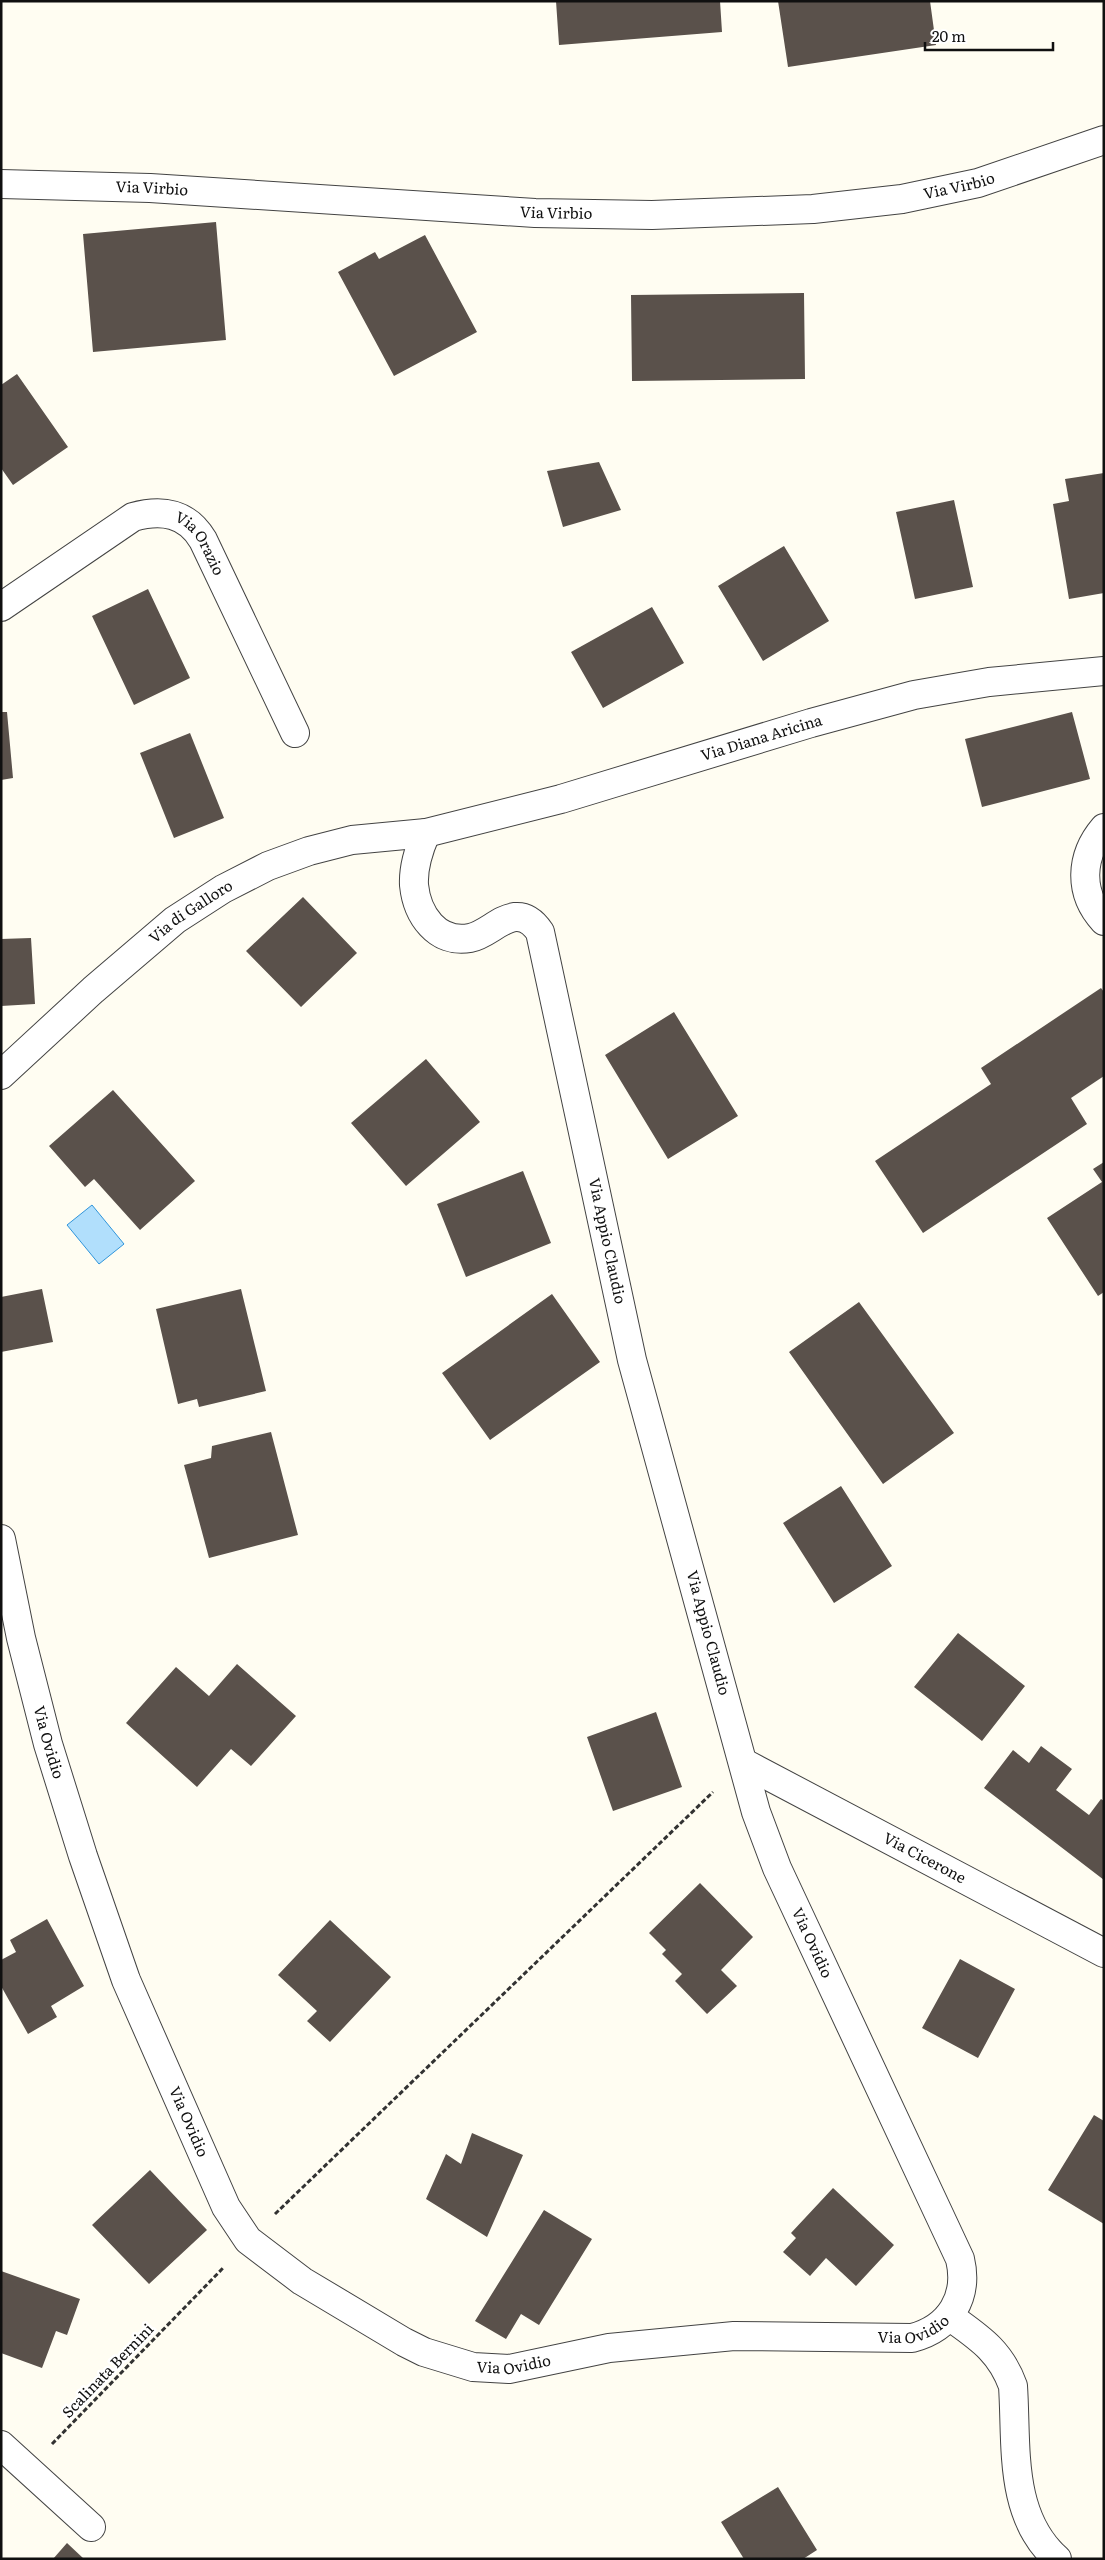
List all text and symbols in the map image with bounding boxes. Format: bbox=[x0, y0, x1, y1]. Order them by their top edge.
scale bar bbox=[925, 20, 1052, 52]
text: 20 m bbox=[932, 24, 966, 47]
street label: Via Virbio bbox=[921, 165, 998, 204]
street label: Via Virbio bbox=[115, 174, 189, 200]
street label: Via Virbio bbox=[519, 199, 593, 224]
street label: Via Orazio bbox=[172, 505, 231, 579]
street label: Via Diana Aricina bbox=[698, 707, 825, 766]
street label: Via di Galloro bbox=[143, 873, 236, 948]
street label: Via Appio Claudio bbox=[584, 1176, 633, 1306]
street label: Via Appio Claudio bbox=[682, 1568, 737, 1698]
street label: Via Ovidio bbox=[29, 1703, 71, 1782]
street label: Via Cicerone bbox=[880, 1826, 971, 1888]
street label: Via Ovidio bbox=[787, 1904, 840, 1981]
street label: Via Ovidio bbox=[164, 2082, 216, 2160]
street label: Via Ovidio bbox=[878, 2308, 954, 2348]
street label: Scalinata Bernini bbox=[56, 2318, 158, 2422]
street label: Via Ovidio bbox=[476, 2347, 553, 2380]

